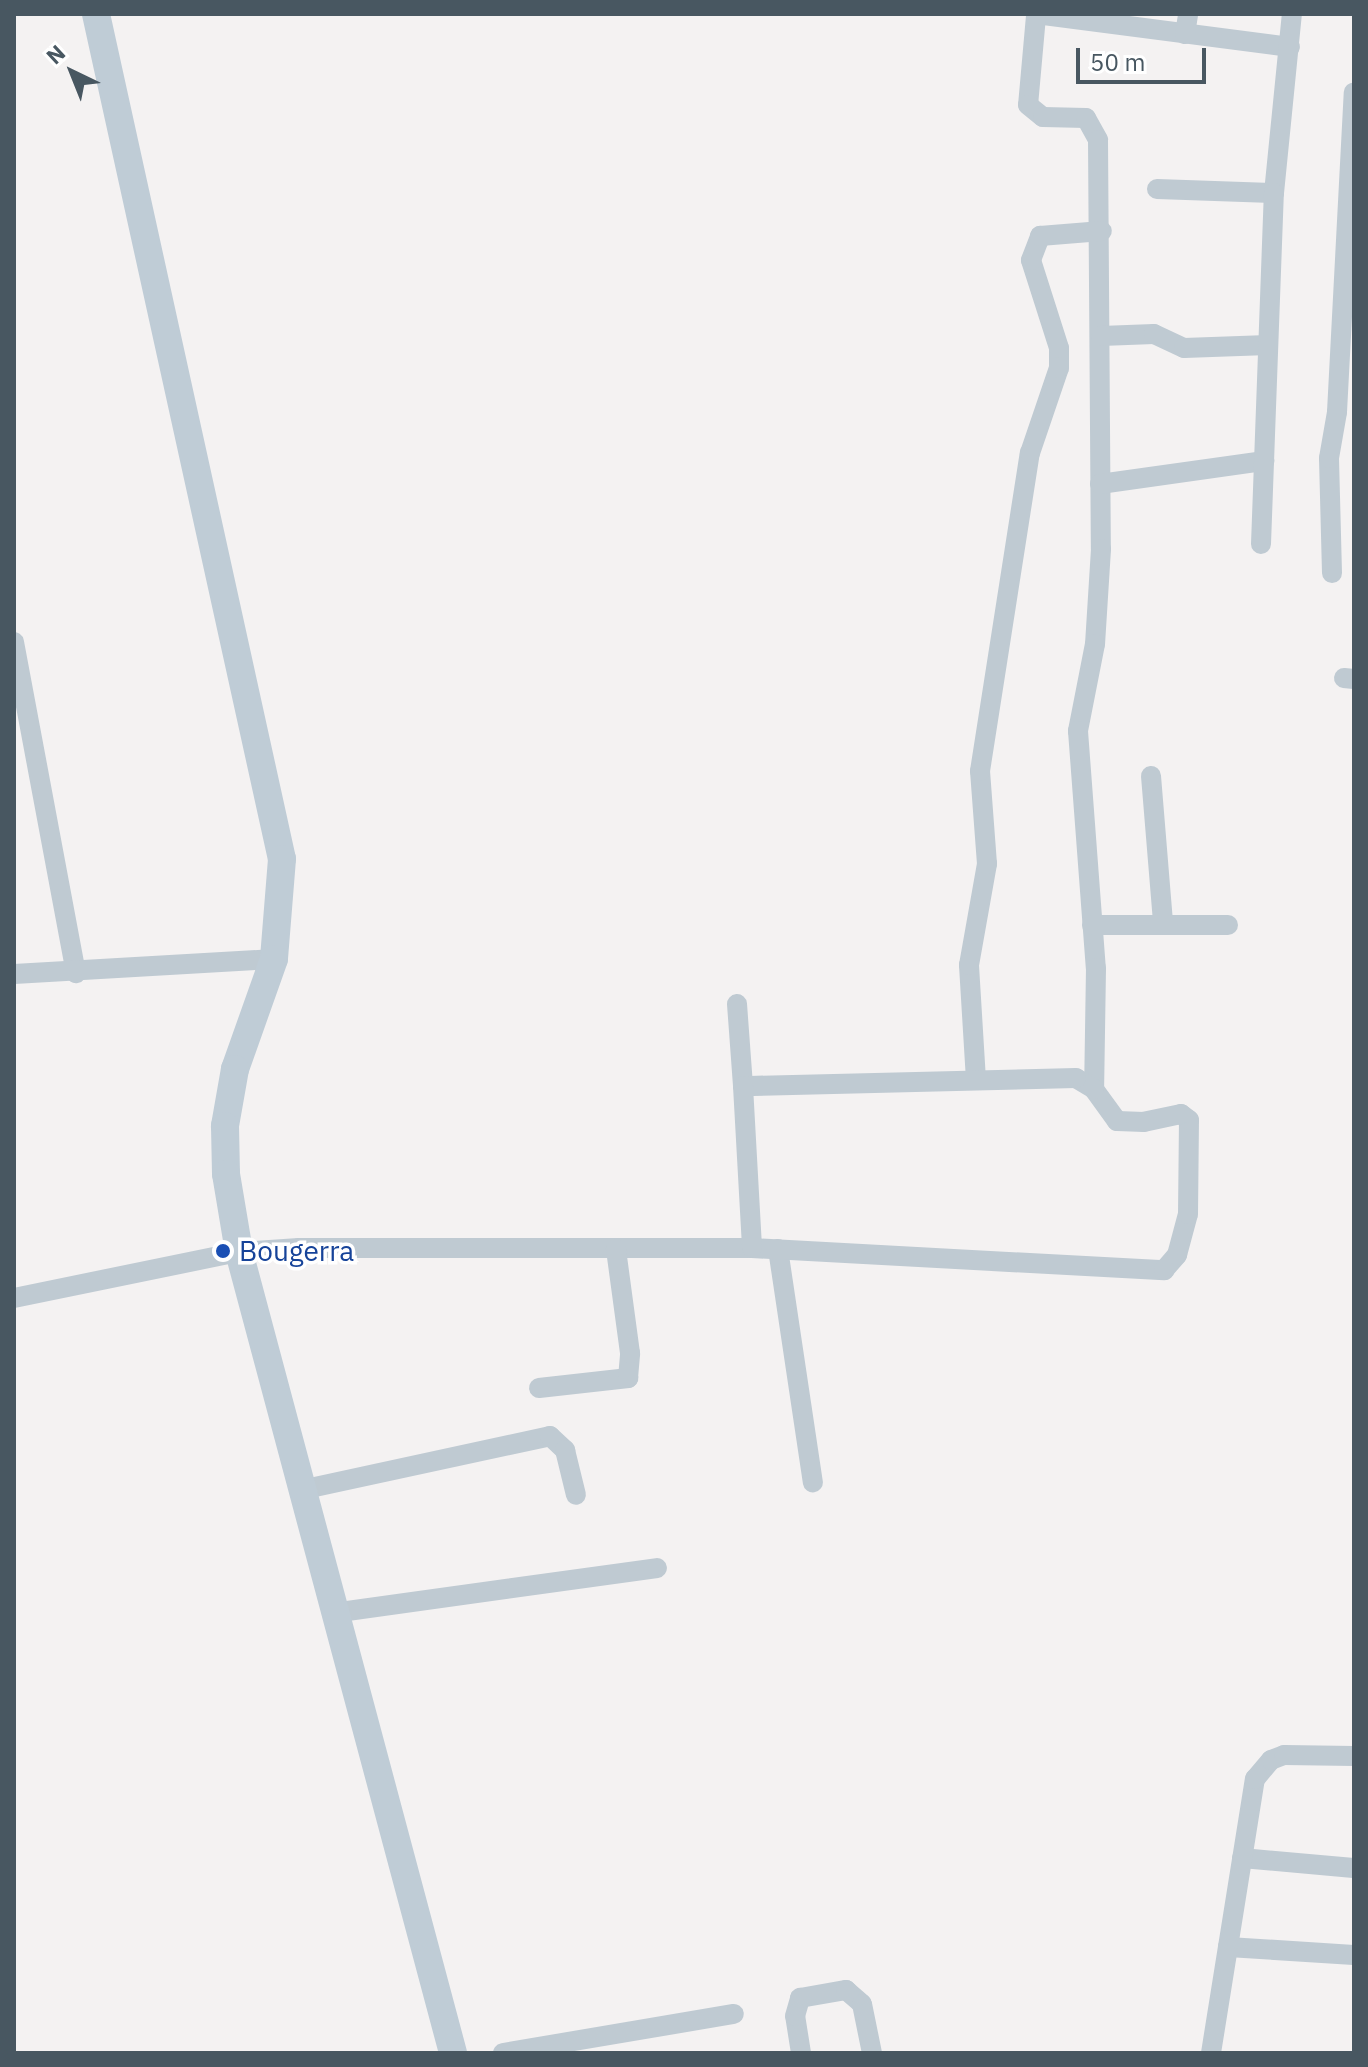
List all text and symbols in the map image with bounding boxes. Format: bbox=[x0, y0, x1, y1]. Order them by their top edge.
north arrow bbox=[32, 32, 112, 112]
scale bar bbox=[1080, 32, 1210, 82]
text: N bbox=[40, 38, 71, 70]
text: 50 m bbox=[1090, 46, 1145, 78]
place label: Bougerra bbox=[239, 1234, 354, 1268]
marker: Bougerra bbox=[214, 1242, 232, 1260]

